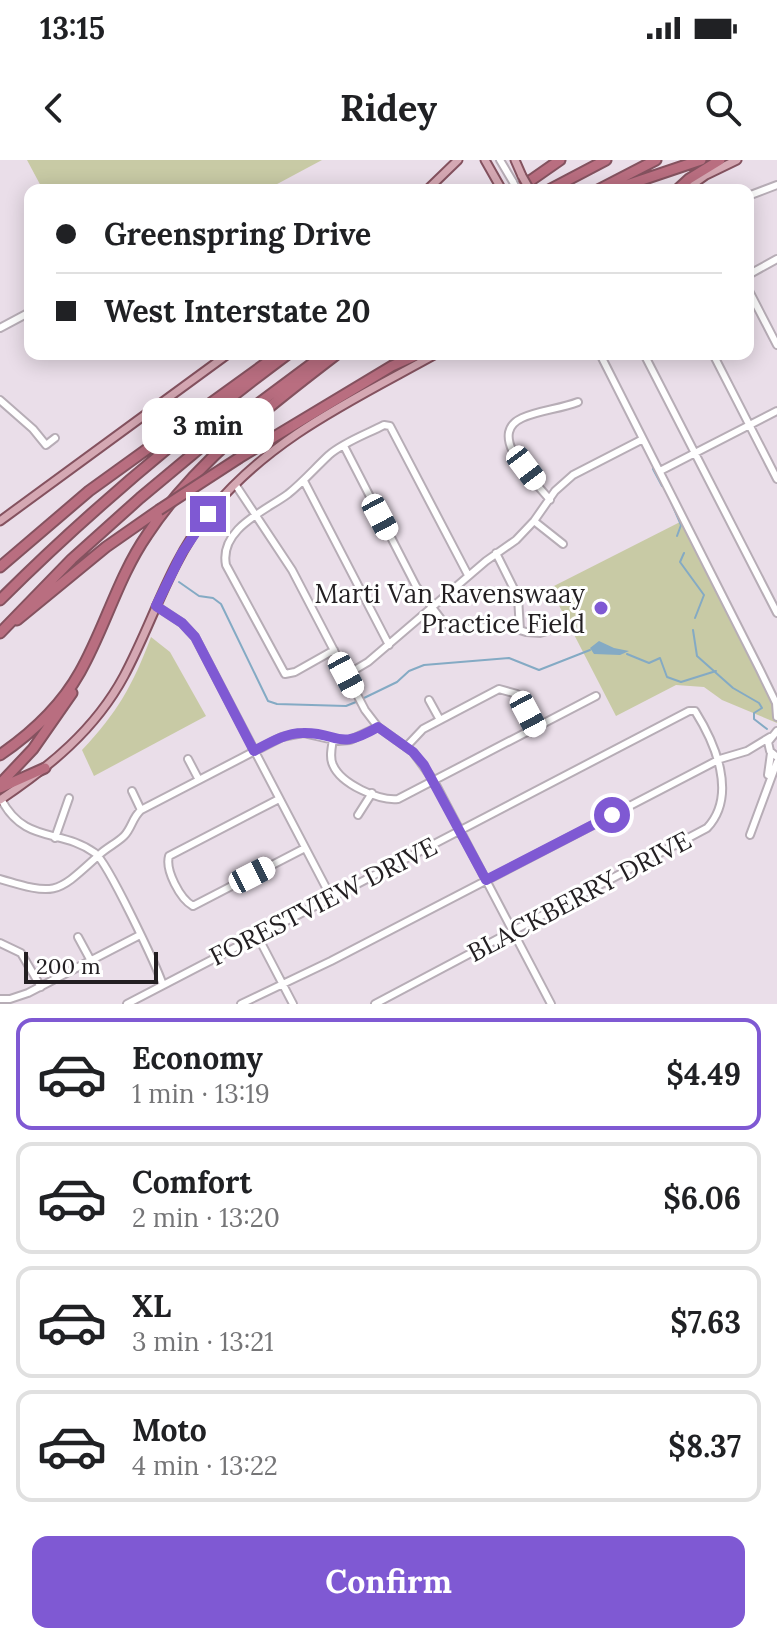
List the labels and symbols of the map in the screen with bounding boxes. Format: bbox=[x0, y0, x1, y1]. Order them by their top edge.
callout: 3 min bbox=[142, 398, 274, 454]
car bbox=[502, 442, 550, 494]
car bbox=[358, 490, 402, 544]
route end bbox=[190, 496, 226, 532]
place label: Marti Van Ravenswaay Practice Field bbox=[314, 577, 585, 640]
marker: Marti Van Ravenswaay Practice Field bbox=[592, 599, 610, 617]
car bbox=[324, 648, 368, 702]
car bbox=[506, 687, 550, 741]
route start bbox=[594, 797, 630, 833]
street label: BLACKBERRY DRIVE bbox=[462, 823, 696, 969]
street label: FORESTVIEW DRIVE bbox=[204, 829, 442, 973]
car bbox=[225, 853, 279, 897]
scale bar bbox=[24, 948, 158, 984]

